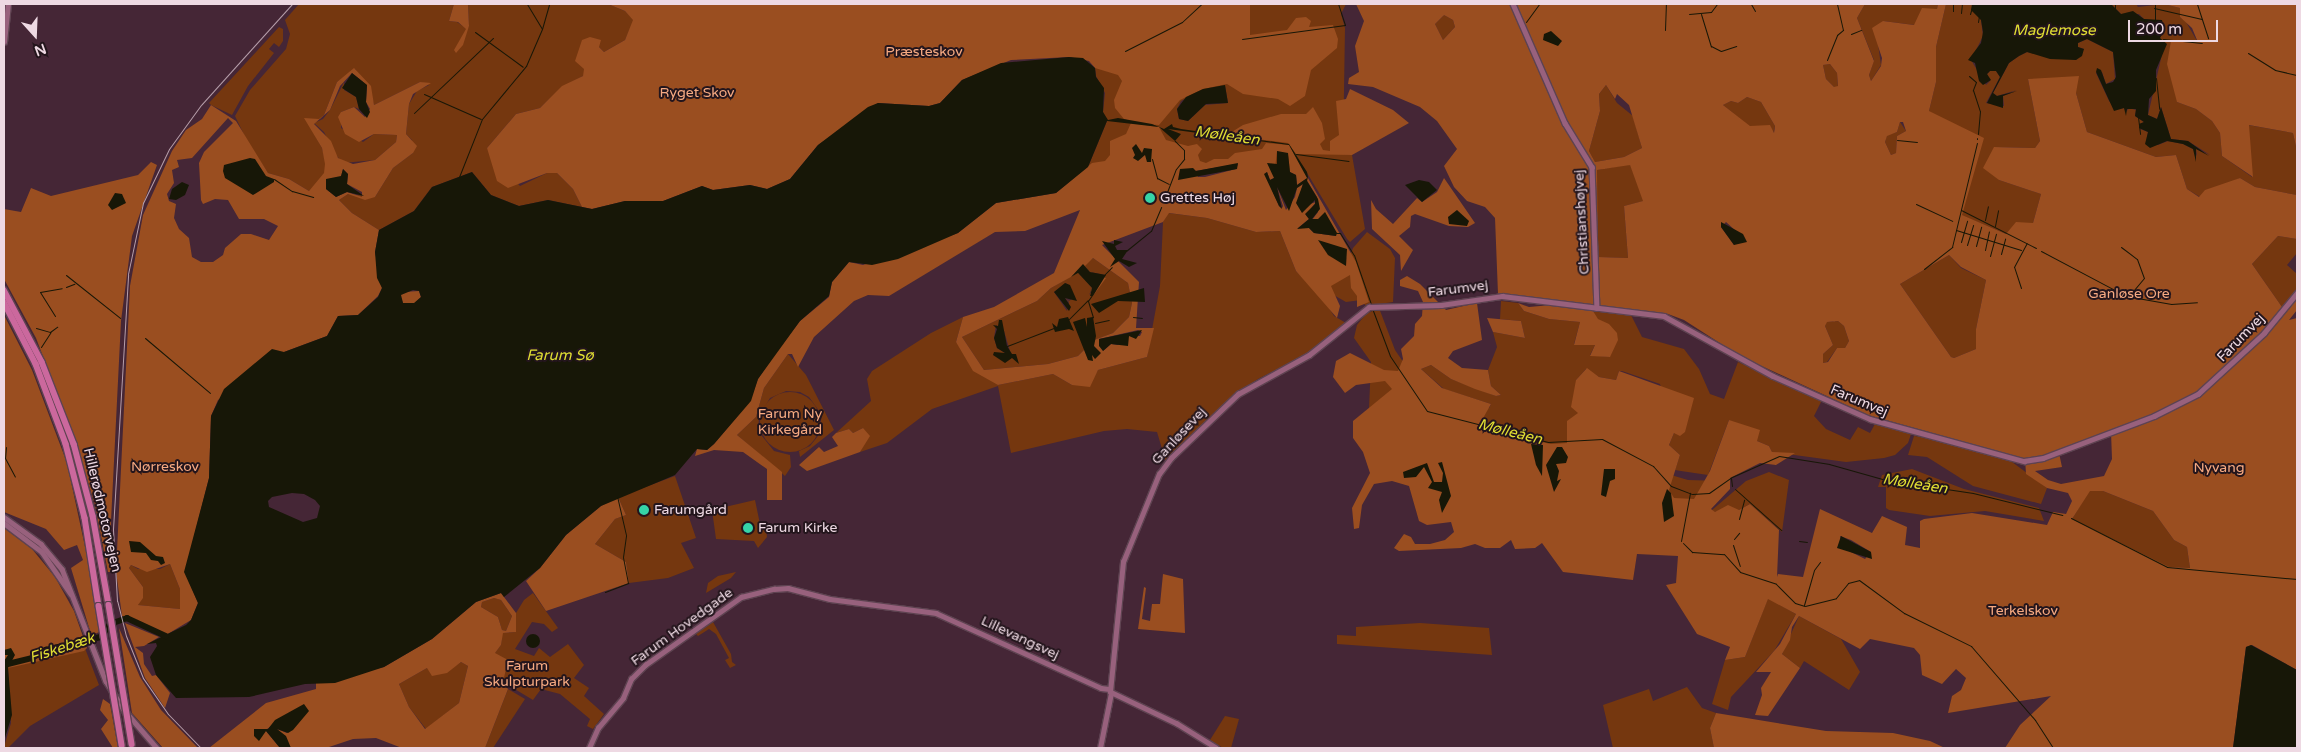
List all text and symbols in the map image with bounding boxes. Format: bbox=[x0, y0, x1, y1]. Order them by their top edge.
north arrow bbox=[10, 10, 60, 60]
scale bar bbox=[2131, 10, 2221, 42]
text: 200 m bbox=[2136, 20, 2182, 38]
water label: Maglemose bbox=[2012, 22, 2096, 40]
text: N bbox=[32, 40, 48, 59]
park label: Præsteskov bbox=[885, 44, 963, 60]
park label: Ryget Skov bbox=[660, 85, 734, 101]
water label: Mølleåen bbox=[1193, 123, 1261, 149]
street label: Christianshøjvej bbox=[1571, 169, 1593, 275]
place label: Grettes Høj bbox=[1160, 190, 1235, 206]
marker: Grettes Høj bbox=[1144, 192, 1156, 204]
street label: Farumvej bbox=[1427, 277, 1489, 301]
park label: Ganløse Ore bbox=[2088, 286, 2170, 302]
street label: Farumvej bbox=[2214, 310, 2268, 366]
water label: Farum Sø bbox=[526, 347, 594, 365]
street label: Farumvej bbox=[1828, 381, 1890, 421]
street label: Ganløsevej bbox=[1148, 404, 1210, 468]
park label: Farum Ny Kirkegård bbox=[758, 406, 822, 438]
water label: Mølleåen bbox=[1476, 415, 1544, 449]
street label: Hillerødmotorvejen bbox=[80, 446, 124, 574]
park label: Nørreskov bbox=[131, 459, 199, 475]
park label: Nyvang bbox=[2193, 460, 2245, 476]
water label: Mølleåen bbox=[1881, 470, 1949, 498]
place label: Farumgård bbox=[654, 502, 727, 518]
marker: Farumgård bbox=[638, 504, 650, 516]
place label: Farum Kirke bbox=[758, 520, 837, 536]
marker: Farum Kirke bbox=[742, 522, 754, 534]
street label: Farum Hovedgade bbox=[628, 584, 736, 670]
park label: Terkelskov bbox=[1988, 603, 2058, 619]
street label: Lillevangsvej bbox=[978, 613, 1062, 663]
water label: Fiskebæk bbox=[27, 629, 97, 667]
park label: Farum Skulpturpark bbox=[484, 658, 570, 690]

